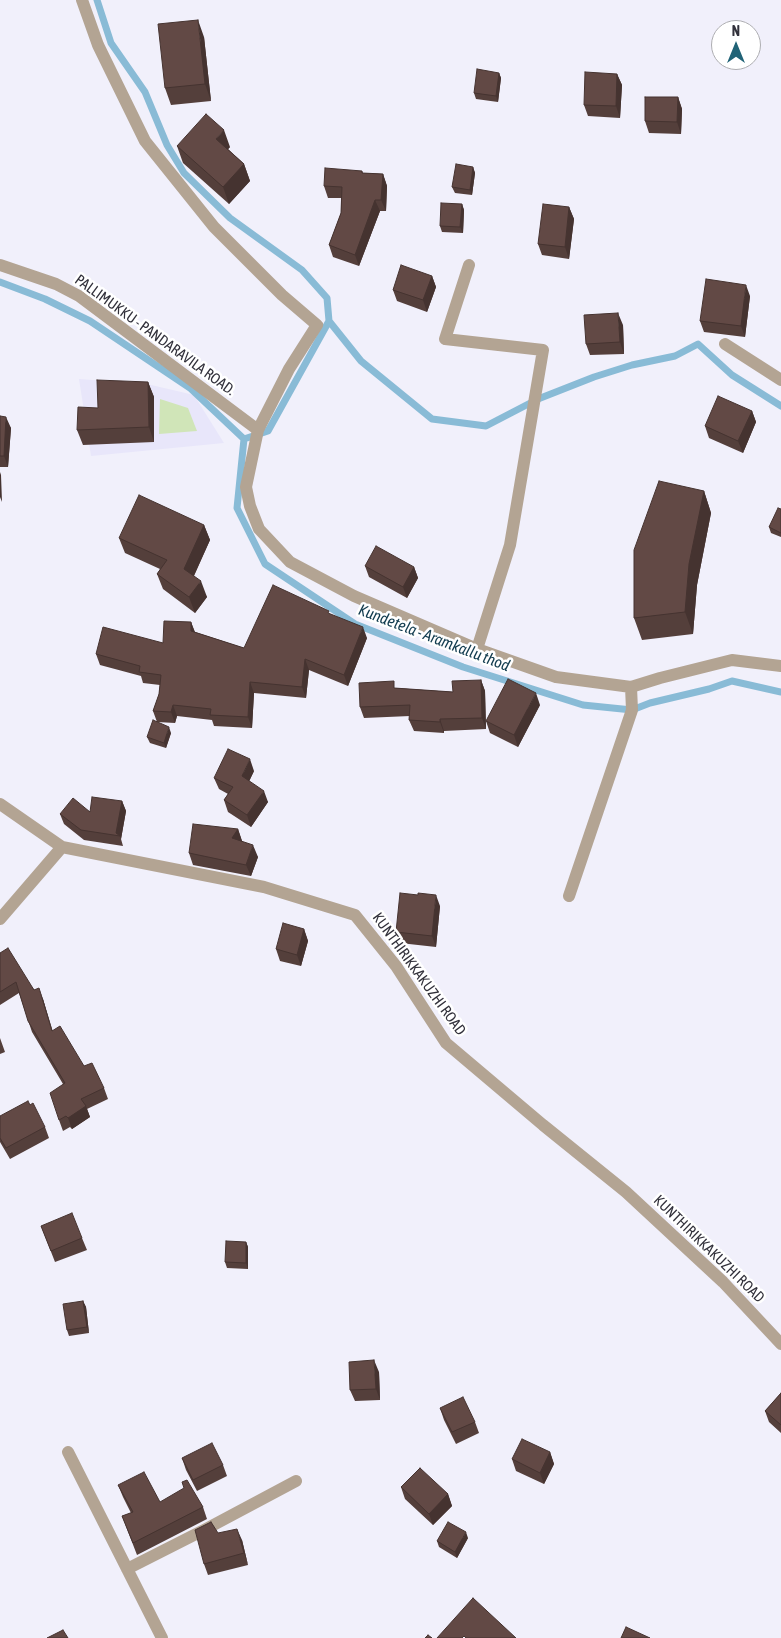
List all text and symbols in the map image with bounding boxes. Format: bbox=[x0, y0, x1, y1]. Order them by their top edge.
north arrow bbox=[711, 20, 761, 70]
text: N bbox=[732, 23, 740, 39]
street label: PALLIMUKKU - PANDARAVILA ROAD. bbox=[71, 271, 239, 399]
water label: Kundetela - Aramkallu thod bbox=[356, 600, 512, 676]
street label: KUNTHIRIKKAKUZHI ROAD bbox=[369, 909, 469, 1039]
street label: KUNTHIRIKKAKUZHI ROAD bbox=[650, 1191, 768, 1307]

